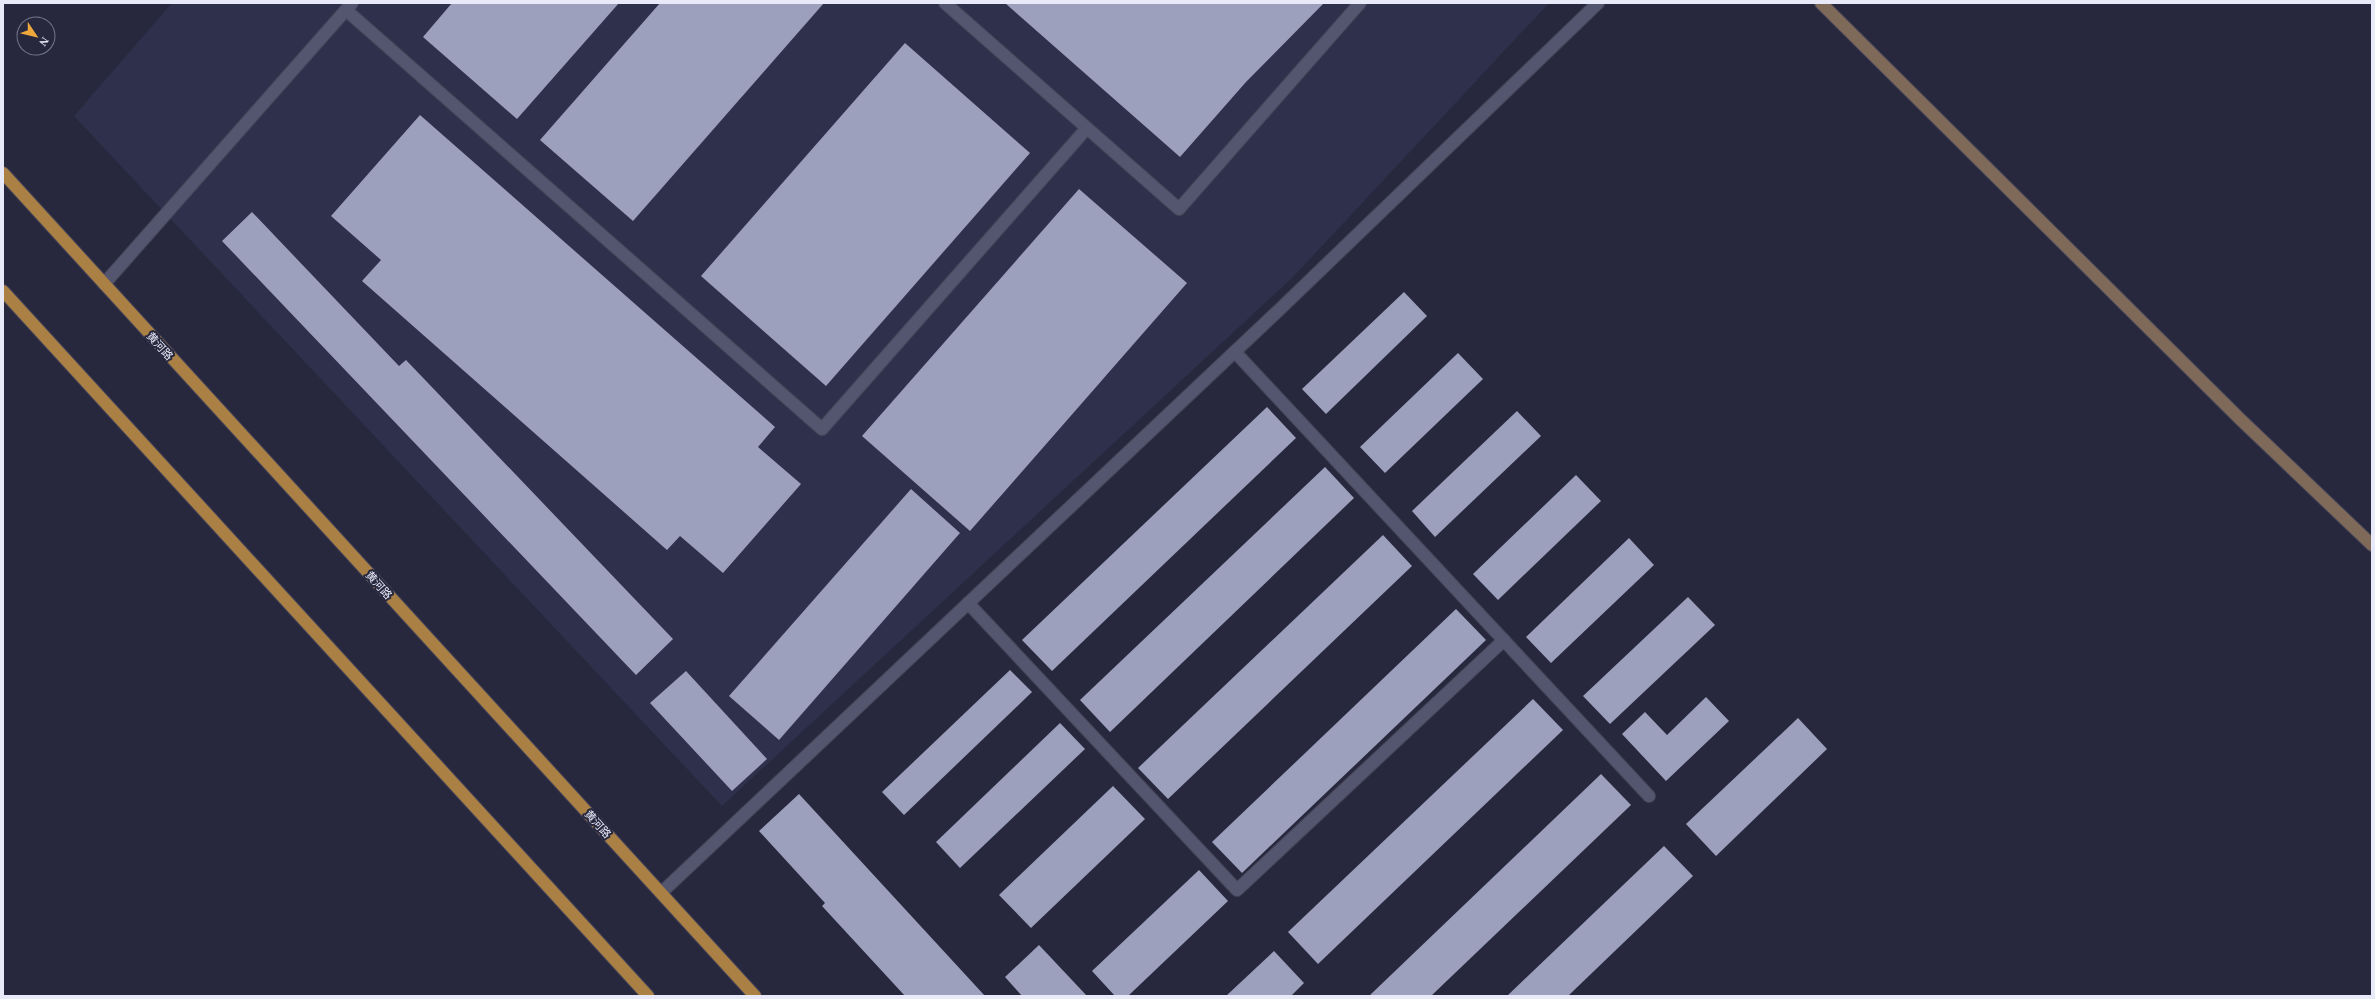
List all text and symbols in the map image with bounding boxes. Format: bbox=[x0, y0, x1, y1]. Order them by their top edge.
north arrow bbox=[16, 16, 56, 56]
text: N bbox=[37, 35, 51, 48]
street label: 黄河路 bbox=[145, 330, 175, 362]
street label: 黄河路 bbox=[364, 569, 394, 601]
street label: 黄河路 bbox=[583, 808, 613, 840]

